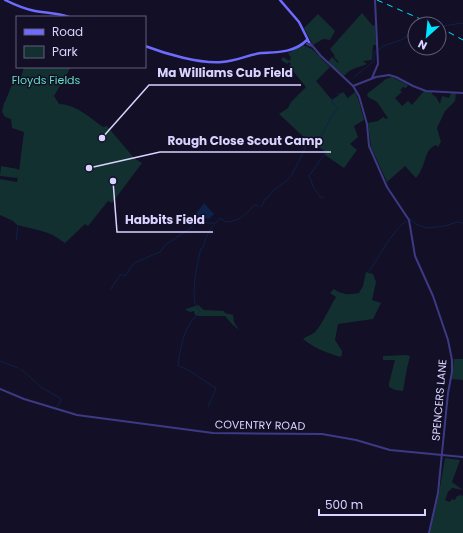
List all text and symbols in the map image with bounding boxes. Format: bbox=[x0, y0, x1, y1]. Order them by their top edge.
legend bbox=[16, 16, 146, 68]
north arrow bbox=[407, 16, 447, 56]
text: Road bbox=[52, 23, 83, 40]
text: N bbox=[415, 36, 430, 54]
text: Park bbox=[52, 43, 79, 60]
callout: Ma Williams Cub Field bbox=[149, 61, 301, 85]
text: Ma Williams Cub Field bbox=[157, 64, 293, 81]
park label: Floyds Fields bbox=[12, 72, 81, 88]
callout: Rough Close Scout Camp bbox=[160, 128, 331, 152]
text: Rough Close Scout Camp bbox=[167, 132, 323, 149]
callout: Habbits Field bbox=[117, 208, 213, 232]
text: Habbits Field bbox=[125, 211, 205, 228]
street label: SPENCERS LANE bbox=[427, 358, 451, 442]
street label: COVENTRY ROAD bbox=[215, 416, 306, 434]
scale bar bbox=[319, 491, 425, 517]
text: 500 m bbox=[325, 496, 363, 513]

